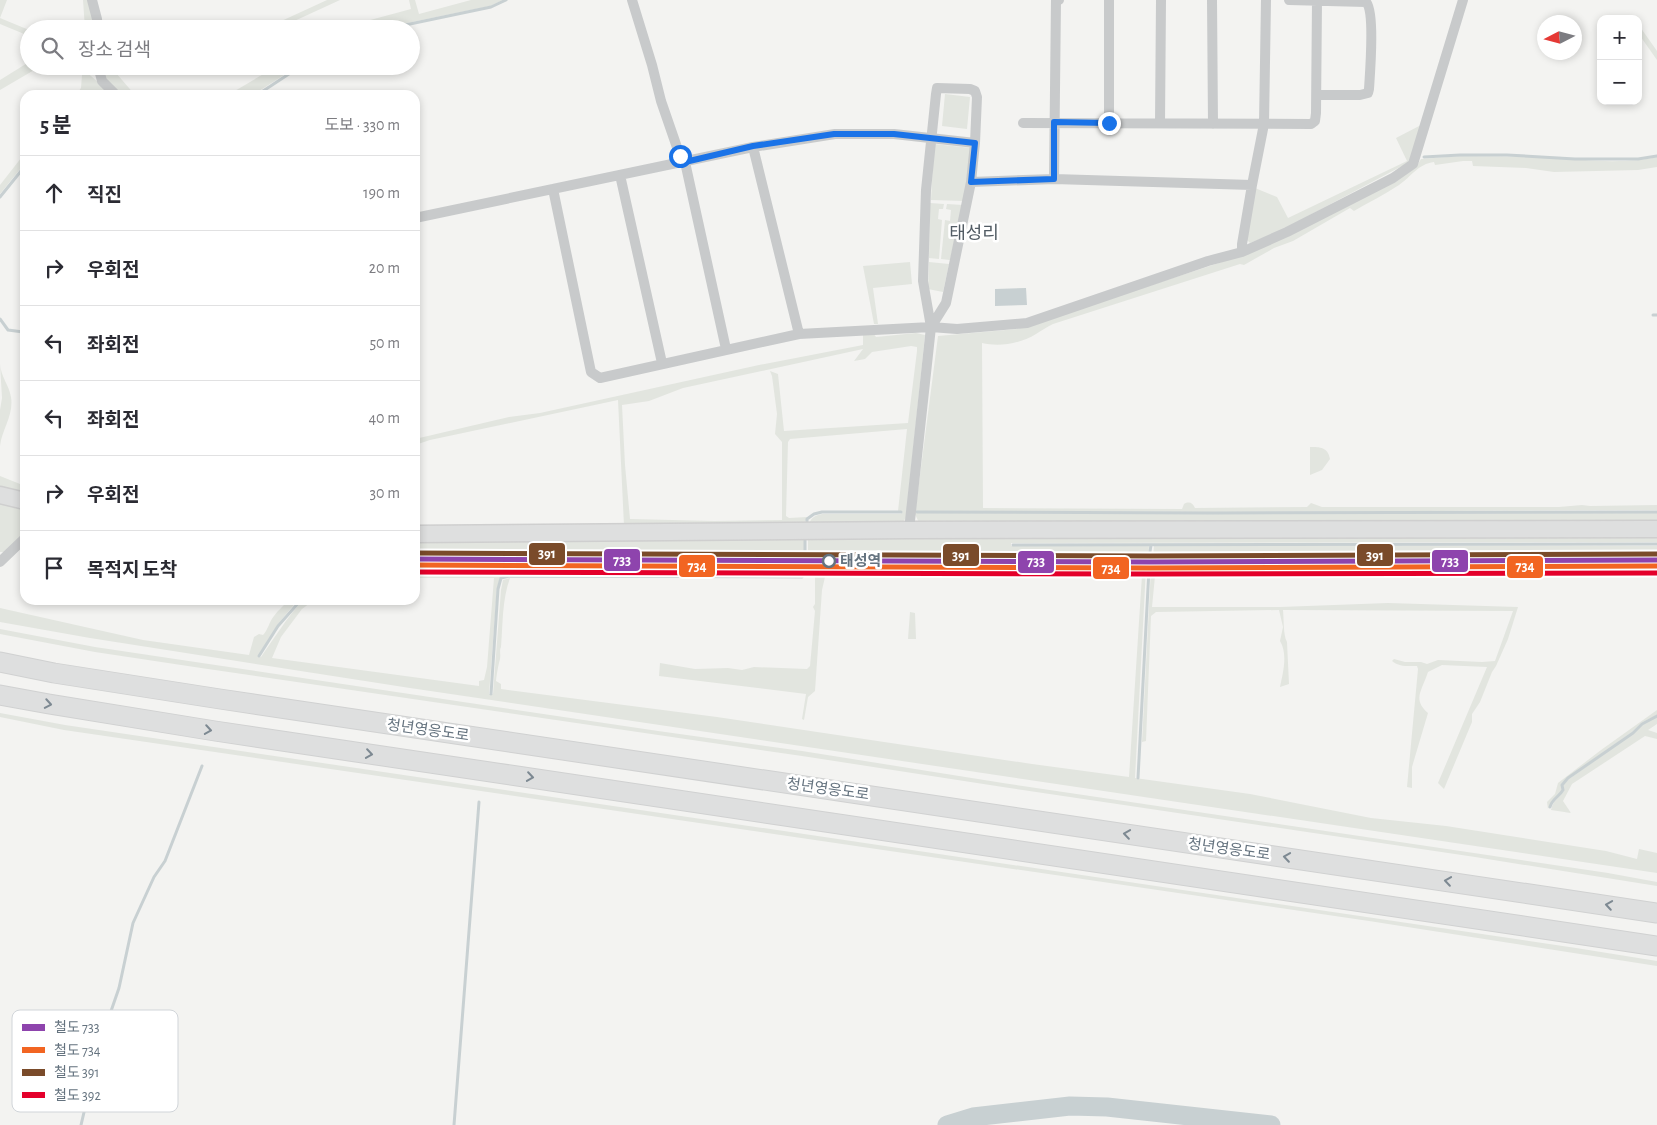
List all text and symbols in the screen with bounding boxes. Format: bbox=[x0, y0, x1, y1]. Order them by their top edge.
north arrow bbox=[1537, 15, 1582, 60]
map controls bbox=[1597, 15, 1642, 105]
button: + bbox=[1597, 15, 1642, 60]
search box bbox=[20, 20, 420, 75]
icon: search bbox=[38, 34, 66, 62]
text: 장소 검색 bbox=[78, 41, 151, 60]
button: − bbox=[1597, 60, 1642, 105]
route end bbox=[1098, 112, 1121, 135]
text: 5 분 bbox=[40, 115, 72, 136]
text: 도보 · 330 m bbox=[325, 117, 400, 133]
route start bbox=[669, 145, 692, 168]
icon: ahead bbox=[40, 179, 68, 207]
text: 190 m bbox=[363, 185, 400, 201]
text: 직진 bbox=[87, 186, 122, 205]
district label: 태성리 bbox=[949, 223, 999, 243]
icon: right bbox=[40, 254, 68, 282]
text: 20 m bbox=[369, 260, 400, 276]
text: 우회전 bbox=[87, 261, 139, 280]
icon: left bbox=[40, 329, 68, 357]
text: 50 m bbox=[369, 335, 400, 351]
text: 좌회전 bbox=[87, 336, 139, 355]
icon: left bbox=[40, 404, 68, 432]
text: 40 m bbox=[368, 410, 400, 426]
text: 좌회전 bbox=[87, 411, 139, 430]
icon: right bbox=[40, 479, 68, 507]
text: 30 m bbox=[370, 485, 400, 501]
text: 우회전 bbox=[87, 486, 139, 505]
line badge: 391 bbox=[528, 542, 566, 566]
line badge: 391 bbox=[942, 543, 980, 567]
line badge: 391 bbox=[1356, 543, 1394, 567]
text: 391 bbox=[538, 547, 556, 561]
line badge: 733 bbox=[603, 548, 641, 572]
text: 391 bbox=[952, 549, 970, 563]
text: 391 bbox=[1366, 549, 1384, 563]
line badge: 733 bbox=[1431, 549, 1469, 573]
line badge: 733 bbox=[1017, 550, 1055, 574]
place label: 태성역 bbox=[840, 553, 881, 569]
icon: arrive bbox=[40, 554, 68, 582]
text: 733 bbox=[613, 554, 631, 568]
line badge: 734 bbox=[678, 554, 716, 578]
marker: 태성역 bbox=[822, 554, 836, 568]
text: 733 bbox=[1027, 555, 1045, 569]
text: 733 bbox=[1441, 555, 1459, 569]
line badge: 734 bbox=[1506, 555, 1544, 579]
line badge: 734 bbox=[1092, 556, 1130, 580]
text: 734 bbox=[687, 560, 707, 574]
text: 734 bbox=[1515, 560, 1535, 574]
text: 목적지 도착 bbox=[87, 561, 177, 580]
text: 734 bbox=[1101, 562, 1121, 576]
one-way arrow bbox=[43, 698, 52, 709]
street label: 청년영웅도로 bbox=[386, 716, 470, 744]
one-way arrow bbox=[204, 724, 213, 734]
one-way arrow bbox=[365, 748, 373, 758]
one-way arrow bbox=[525, 772, 534, 782]
street label: 청년영웅도로 bbox=[786, 775, 870, 803]
one-way arrow bbox=[1122, 829, 1131, 839]
street label: 청년영웅도로 bbox=[1187, 835, 1271, 863]
one-way arrow bbox=[1283, 853, 1292, 863]
one-way arrow bbox=[1444, 877, 1453, 887]
one-way arrow bbox=[1605, 901, 1613, 911]
legend bbox=[12, 1010, 178, 1112]
text: 철도 733 bbox=[54, 1020, 100, 1035]
text: 철도 734 bbox=[54, 1043, 101, 1058]
text: 철도 391 bbox=[54, 1065, 99, 1080]
text: 철도 392 bbox=[54, 1088, 101, 1103]

